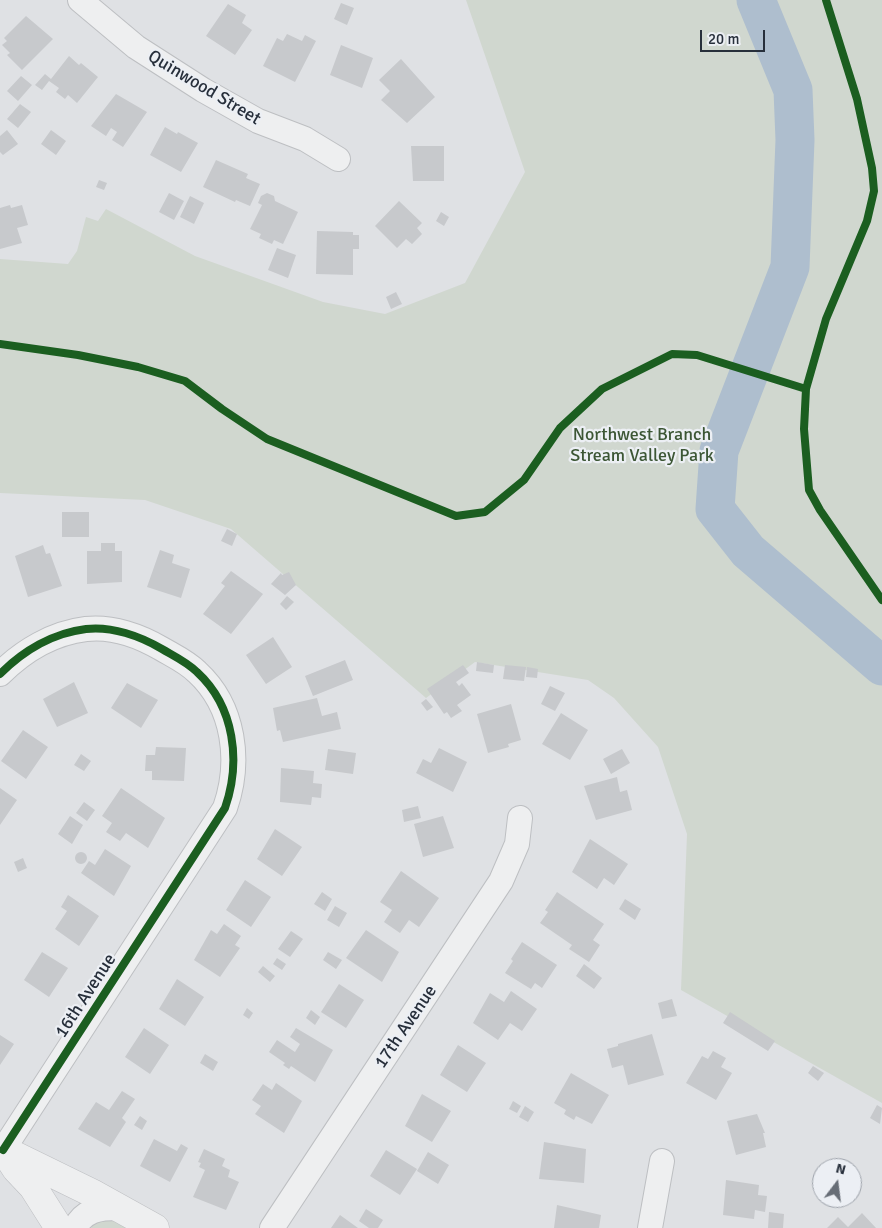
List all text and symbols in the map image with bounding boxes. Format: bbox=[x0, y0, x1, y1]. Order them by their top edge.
scale bar bbox=[702, 20, 767, 52]
text: 20 m bbox=[708, 30, 739, 48]
street label: Quinwood Street bbox=[144, 46, 264, 130]
park label: Northwest Branch Stream Valley Park bbox=[570, 424, 714, 466]
street label: 16th Avenue bbox=[51, 950, 121, 1042]
street label: 17th Avenue bbox=[370, 981, 442, 1073]
north arrow bbox=[812, 1158, 862, 1208]
text: N bbox=[834, 1160, 848, 1178]

